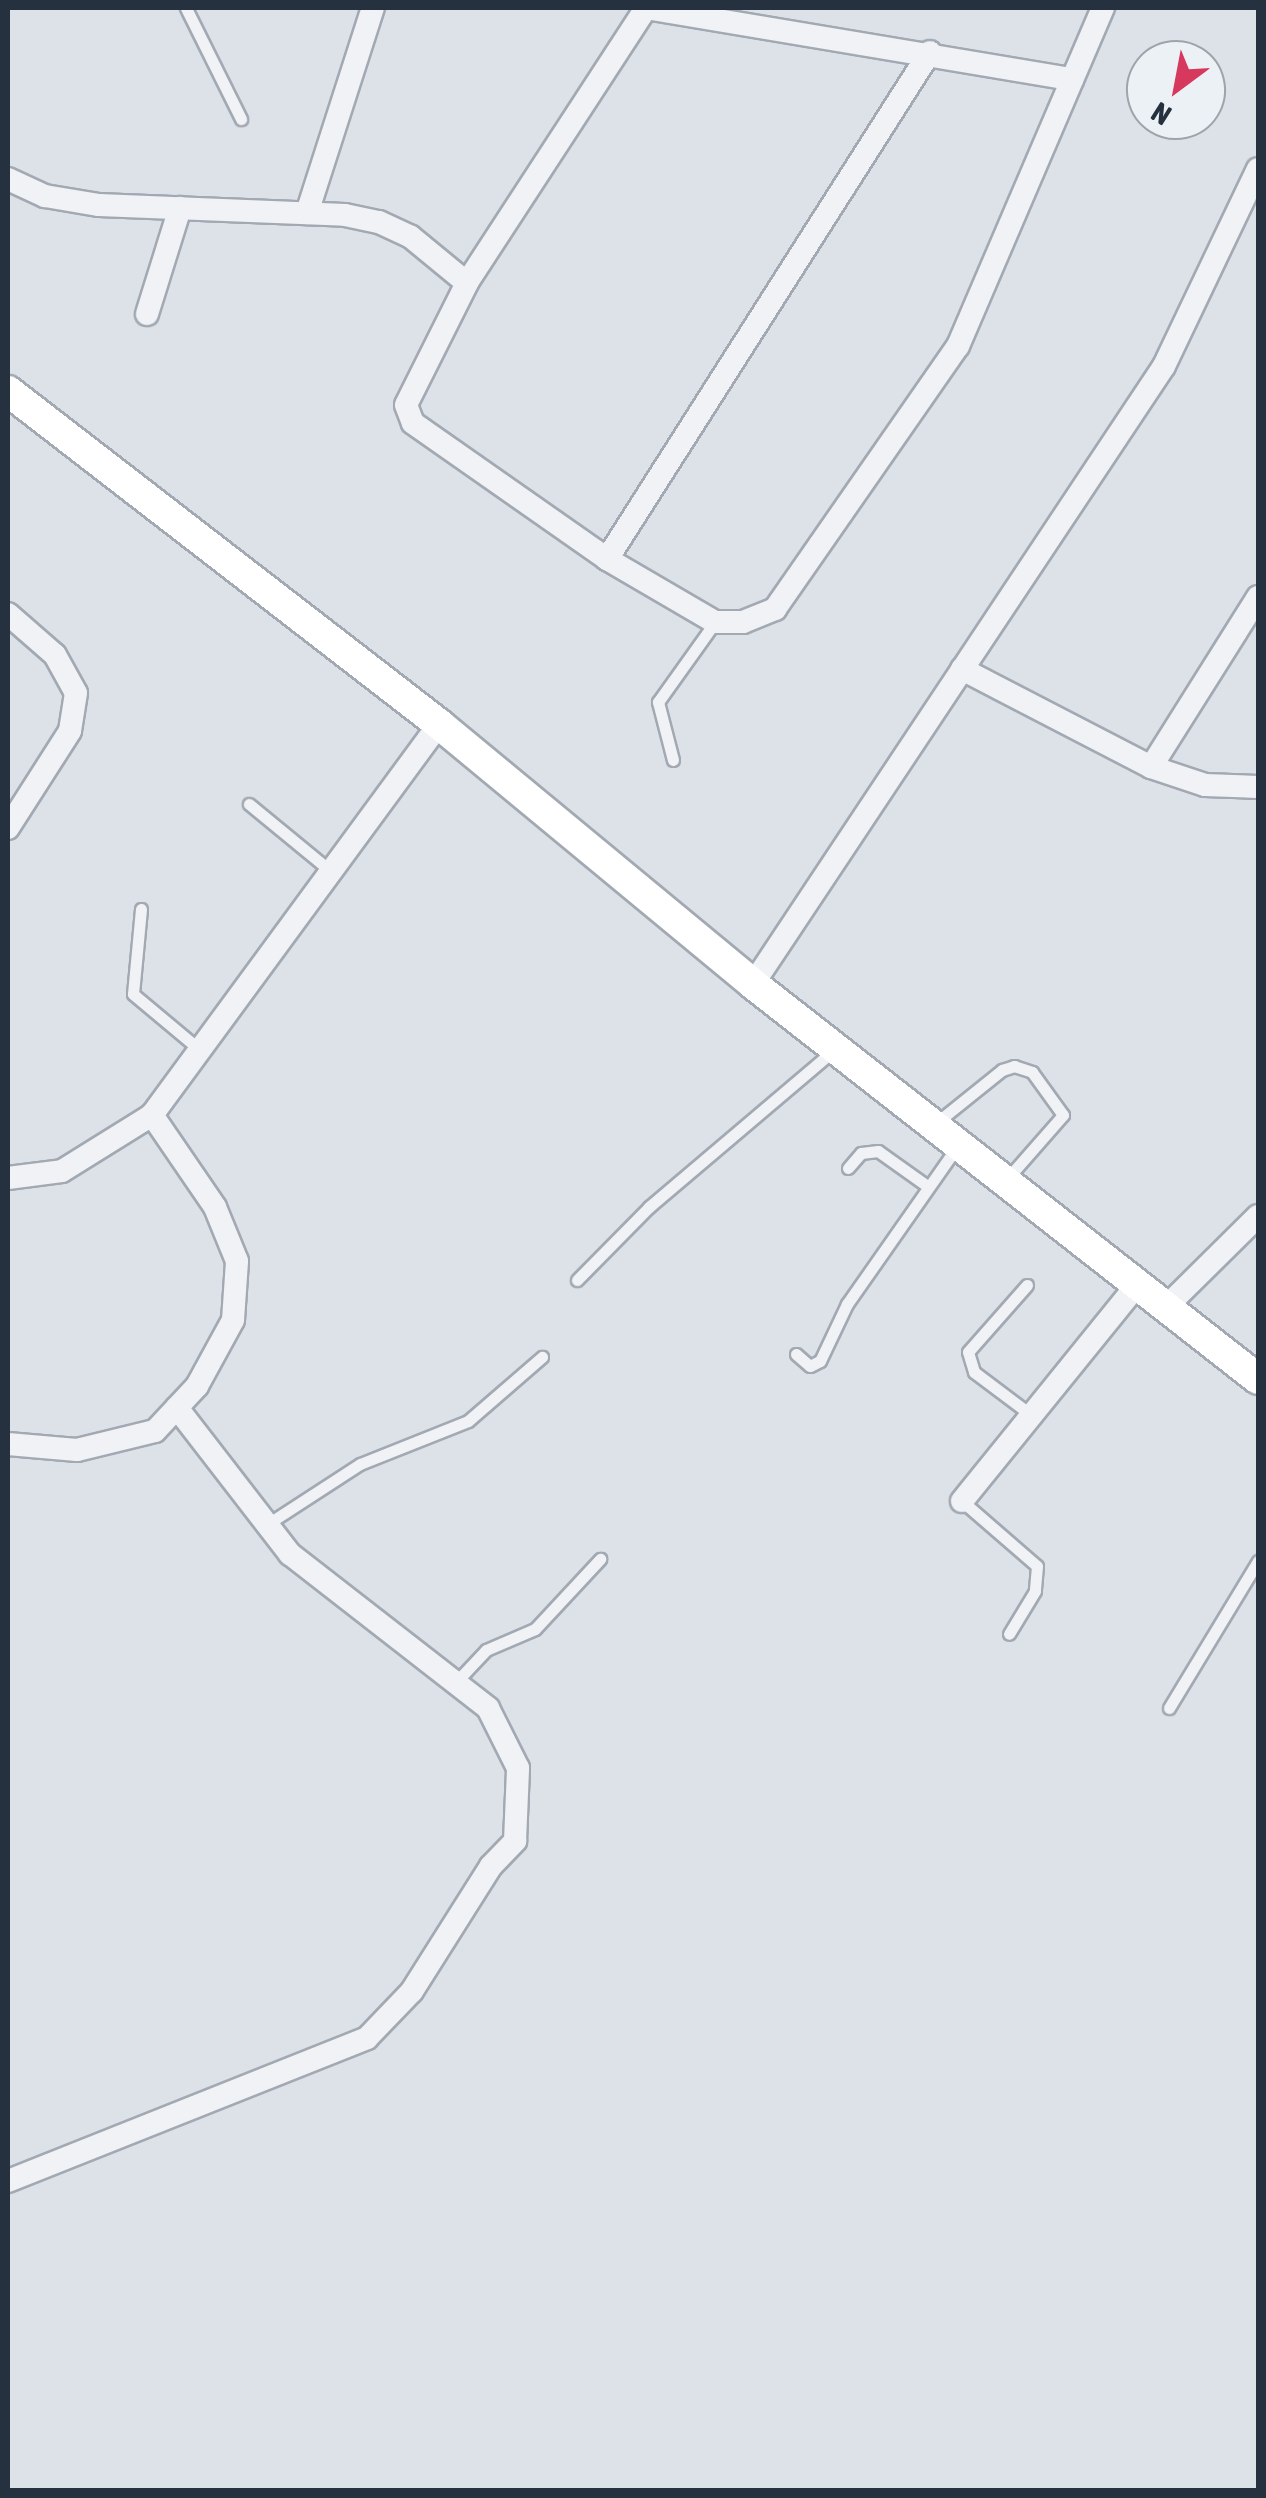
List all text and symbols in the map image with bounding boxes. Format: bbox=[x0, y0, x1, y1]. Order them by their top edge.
north arrow bbox=[1126, 40, 1226, 140]
text: N bbox=[1146, 96, 1177, 132]

